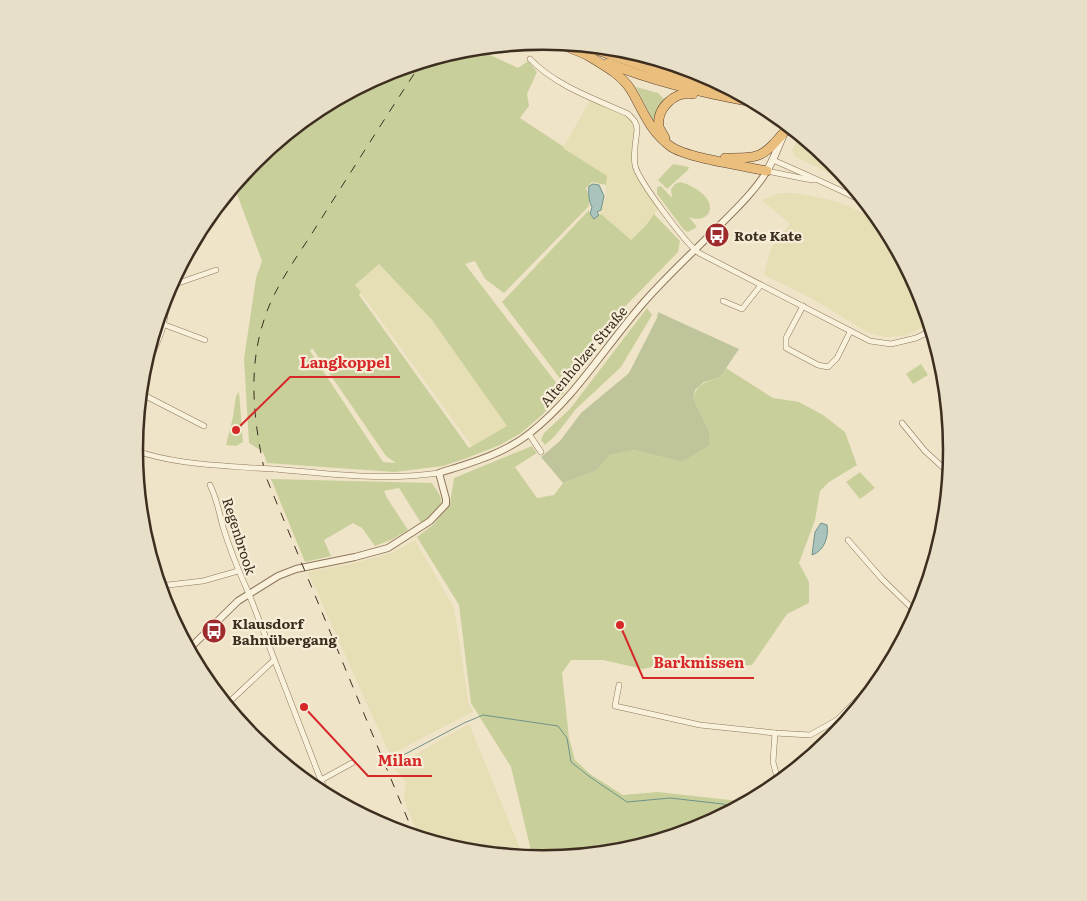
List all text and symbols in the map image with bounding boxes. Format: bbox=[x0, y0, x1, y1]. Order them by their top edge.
bus stop icon: Rote Kate bbox=[704, 222, 730, 248]
place label: Rote Kate bbox=[734, 225, 802, 245]
street label: Altenholzer Straße bbox=[535, 301, 631, 411]
callout: Langkoppel bbox=[290, 347, 400, 377]
text: Langkoppel bbox=[300, 350, 391, 373]
street label: Regenbrook bbox=[218, 495, 262, 578]
place label: Klausdorf Bahnübergang bbox=[232, 613, 337, 649]
bus stop icon: Klausdorf Bahnübergang bbox=[201, 618, 227, 644]
callout: Barkmissen bbox=[643, 648, 754, 678]
text: Barkmissen bbox=[654, 650, 745, 673]
callout: Milan bbox=[368, 746, 432, 776]
text: Milan bbox=[378, 748, 423, 771]

